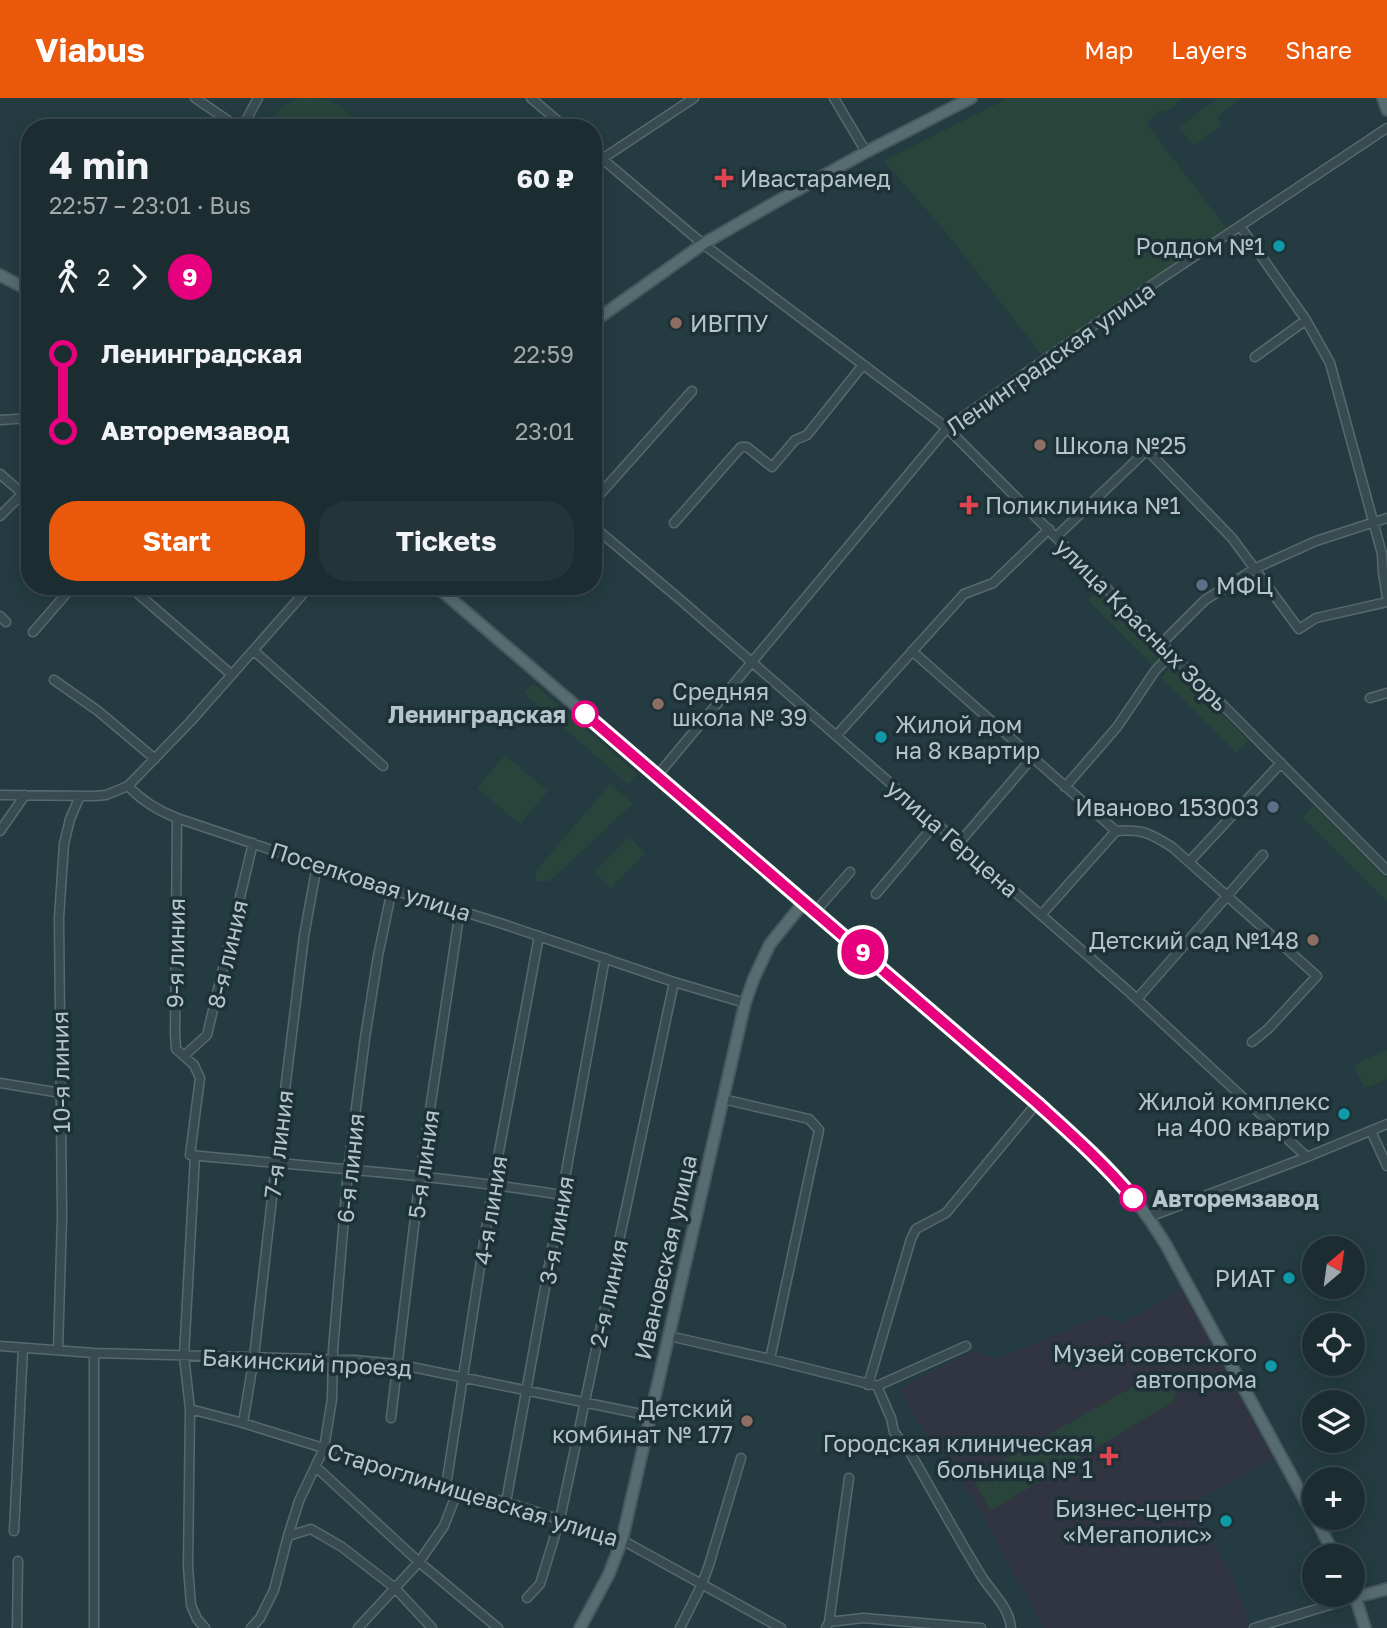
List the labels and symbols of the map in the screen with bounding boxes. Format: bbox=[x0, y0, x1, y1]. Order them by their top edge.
place label: Ивастарамед bbox=[740, 164, 891, 192]
marker: Ивастарамед bbox=[714, 168, 734, 188]
place label: Роддом №1 bbox=[1136, 232, 1265, 260]
marker: Роддом №1 bbox=[1271, 238, 1287, 254]
street label: Ленинградская улица bbox=[940, 275, 1160, 441]
place label: ИВГПУ bbox=[690, 309, 768, 337]
marker: ИВГПУ bbox=[668, 315, 684, 331]
place label: Школа №25 bbox=[1054, 431, 1187, 459]
marker: Школа №25 bbox=[1032, 437, 1048, 453]
place label: Поликлиника №1 bbox=[985, 491, 1181, 519]
marker: Поликлиника №1 bbox=[959, 495, 979, 515]
street label: улица Красных Зорь bbox=[1050, 532, 1234, 716]
place label: МФЦ bbox=[1216, 571, 1273, 599]
marker: МФЦ bbox=[1194, 577, 1210, 593]
place label: Средняя школа № 39 bbox=[672, 677, 807, 731]
marker: Средняя школа № 39 bbox=[650, 696, 666, 712]
place label: Ленинградская bbox=[388, 700, 566, 728]
marker: Ленинградская bbox=[572, 701, 598, 727]
place label: Жилой дом на 8 квартир bbox=[895, 710, 1040, 764]
marker: Жилой дом на 8 квартир bbox=[873, 729, 889, 745]
street label: улица Герцена bbox=[881, 773, 1025, 903]
place label: Иваново 153003 bbox=[1075, 793, 1259, 821]
marker: Иваново 153003 bbox=[1265, 799, 1281, 815]
street label: Поселковая улица bbox=[267, 835, 475, 927]
street label: 8-я линия bbox=[201, 897, 253, 1011]
street label: 9-я линия bbox=[160, 898, 190, 1008]
place label: Детский сад №148 bbox=[1089, 926, 1299, 954]
line badge: 9 bbox=[840, 929, 886, 975]
marker: Детский сад №148 bbox=[1305, 932, 1321, 948]
street label: 10-я линия bbox=[45, 1011, 75, 1133]
place label: Жилой комплекс на 400 квартир bbox=[1138, 1087, 1330, 1141]
street label: 7-я линия bbox=[257, 1088, 299, 1200]
marker: Жилой комплекс на 400 квартир bbox=[1336, 1106, 1352, 1122]
street label: 5-я линия bbox=[402, 1108, 444, 1220]
street label: 6-я линия bbox=[330, 1112, 370, 1224]
street label: Ивановская улица bbox=[628, 1152, 702, 1362]
street label: 4-я линия bbox=[468, 1153, 512, 1267]
street label: 3-я линия bbox=[533, 1174, 579, 1286]
place label: Авторемзавод bbox=[1152, 1184, 1319, 1212]
marker: Авторемзавод bbox=[1120, 1185, 1146, 1211]
street label: 2-я линия bbox=[583, 1236, 633, 1350]
north arrow bbox=[1302, 1236, 1365, 1298]
place label: РИАТ bbox=[1215, 1264, 1275, 1292]
marker: РИАТ bbox=[1281, 1270, 1297, 1286]
place label: Музей советского автопрома bbox=[1053, 1339, 1257, 1393]
street label: Бакинский проезд bbox=[201, 1343, 413, 1381]
marker: Музей советского автопрома bbox=[1263, 1358, 1279, 1374]
place label: Детский комбинат № 177 bbox=[552, 1394, 733, 1448]
marker: Детский комбинат № 177 bbox=[739, 1413, 755, 1429]
place label: Городская клиническая больница № 1 bbox=[823, 1429, 1093, 1483]
street label: Староглинищевская улица bbox=[324, 1436, 622, 1552]
marker: Городская клиническая больница № 1 bbox=[1099, 1446, 1119, 1466]
place label: Бизнес-центр «Мегаполис» bbox=[1055, 1494, 1212, 1548]
marker: Бизнес-центр «Мегаполис» bbox=[1218, 1513, 1234, 1529]

